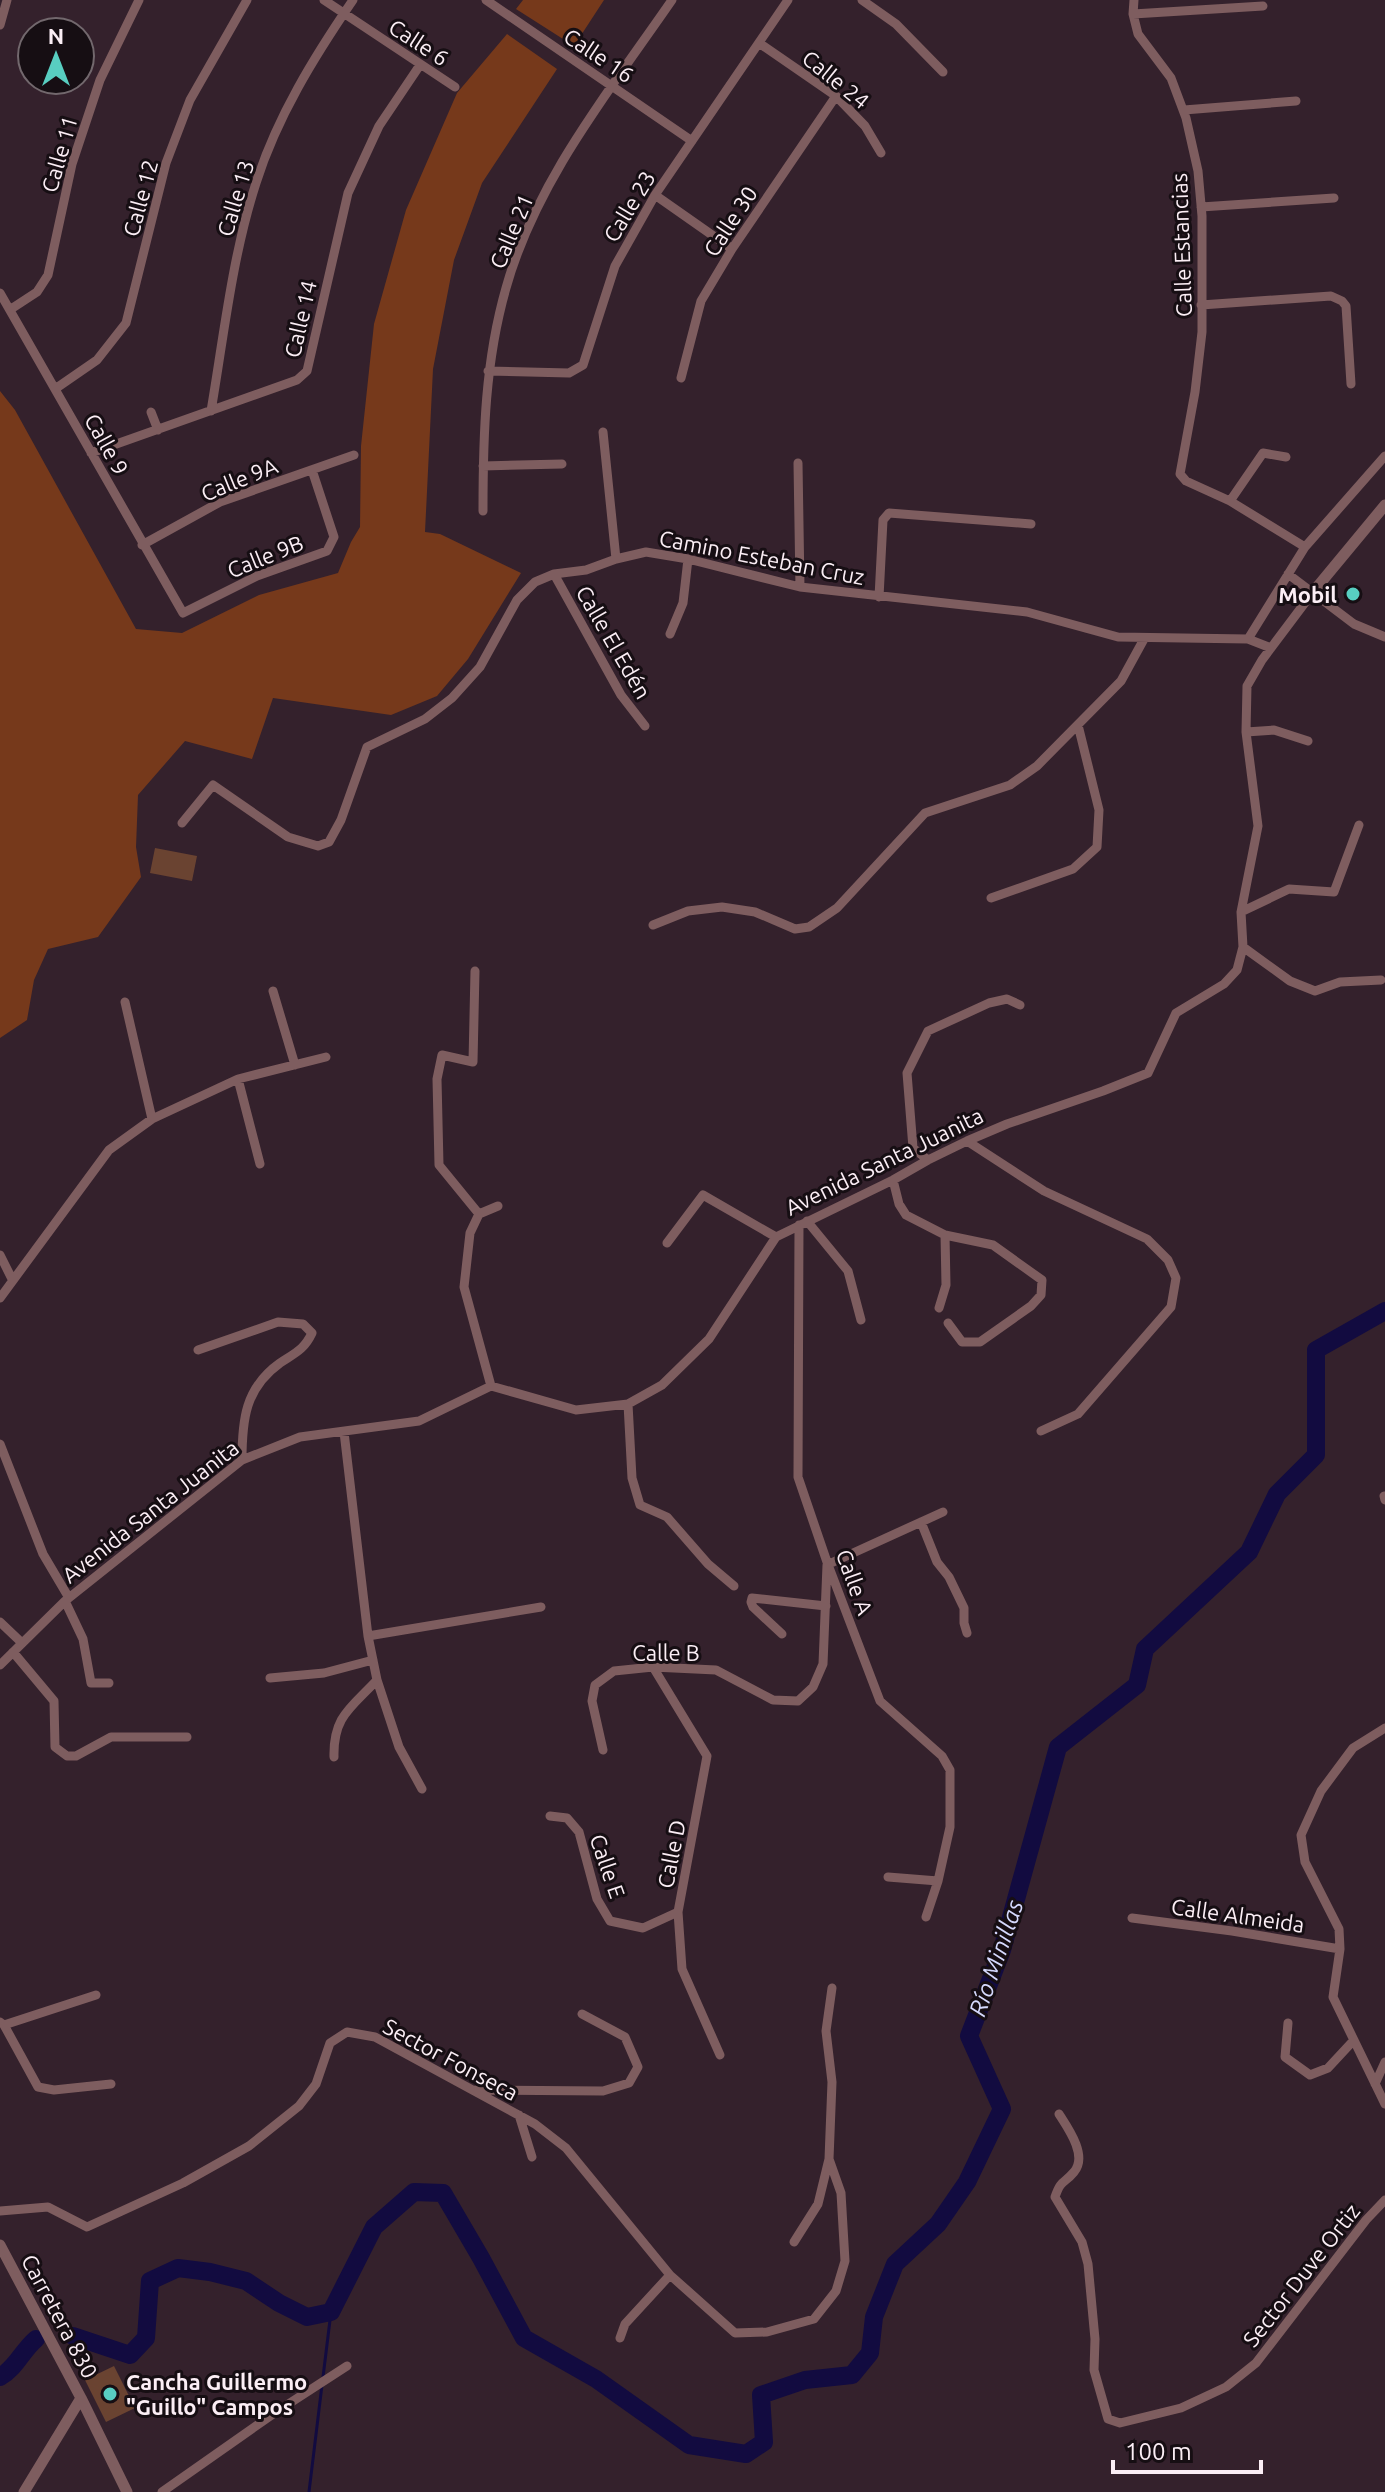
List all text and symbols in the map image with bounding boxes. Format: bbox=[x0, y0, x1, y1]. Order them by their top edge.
street label: Calle 6 bbox=[385, 14, 453, 70]
north arrow bbox=[16, 16, 96, 96]
text: N bbox=[48, 23, 64, 48]
street label: Calle 16 bbox=[560, 23, 638, 87]
street label: Calle 24 bbox=[798, 45, 874, 113]
street label: Calle 11 bbox=[36, 113, 82, 195]
street label: Calle 12 bbox=[118, 157, 162, 239]
street label: Calle 13 bbox=[212, 157, 258, 239]
street label: Calle 23 bbox=[598, 166, 660, 246]
street label: Calle Estancias bbox=[1166, 172, 1196, 318]
street label: Calle 30 bbox=[698, 181, 762, 261]
street label: Calle 21 bbox=[484, 190, 538, 272]
street label: Calle 14 bbox=[279, 278, 321, 360]
street label: Calle 9 bbox=[80, 409, 134, 479]
street label: Calle 9A bbox=[197, 452, 282, 506]
street label: Camino Esteban Cruz bbox=[657, 525, 867, 589]
street label: Calle 9B bbox=[223, 529, 307, 583]
street label: Calle El Edén bbox=[572, 581, 656, 703]
place label: Mobil bbox=[1278, 582, 1337, 607]
marker: Mobil bbox=[1344, 585, 1362, 603]
street label: Avenida Santa Juanita bbox=[781, 1102, 987, 1220]
street label: Avenida Santa Juanita bbox=[57, 1434, 243, 1588]
street label: Calle A bbox=[832, 1546, 879, 1619]
street label: Calle B bbox=[632, 1640, 700, 1665]
street label: Calle D bbox=[652, 1818, 690, 1890]
street label: Calle E bbox=[585, 1831, 631, 1901]
street label: Calle Almeida bbox=[1170, 1893, 1306, 1937]
water label: Río Minillas bbox=[964, 1896, 1028, 2020]
street label: Sector Fonseca bbox=[379, 2013, 523, 2105]
street label: Sector Duve Ortiz bbox=[1238, 2199, 1364, 2351]
street label: Carretera 830 bbox=[17, 2250, 103, 2382]
place label: Cancha Guillermo "Guillo" Campos bbox=[126, 2369, 307, 2419]
marker: Cancha Guillermo "Guillo" Campos bbox=[101, 2385, 119, 2403]
scale bar bbox=[1113, 2424, 1261, 2474]
text: 100 m bbox=[1125, 2438, 1192, 2465]

